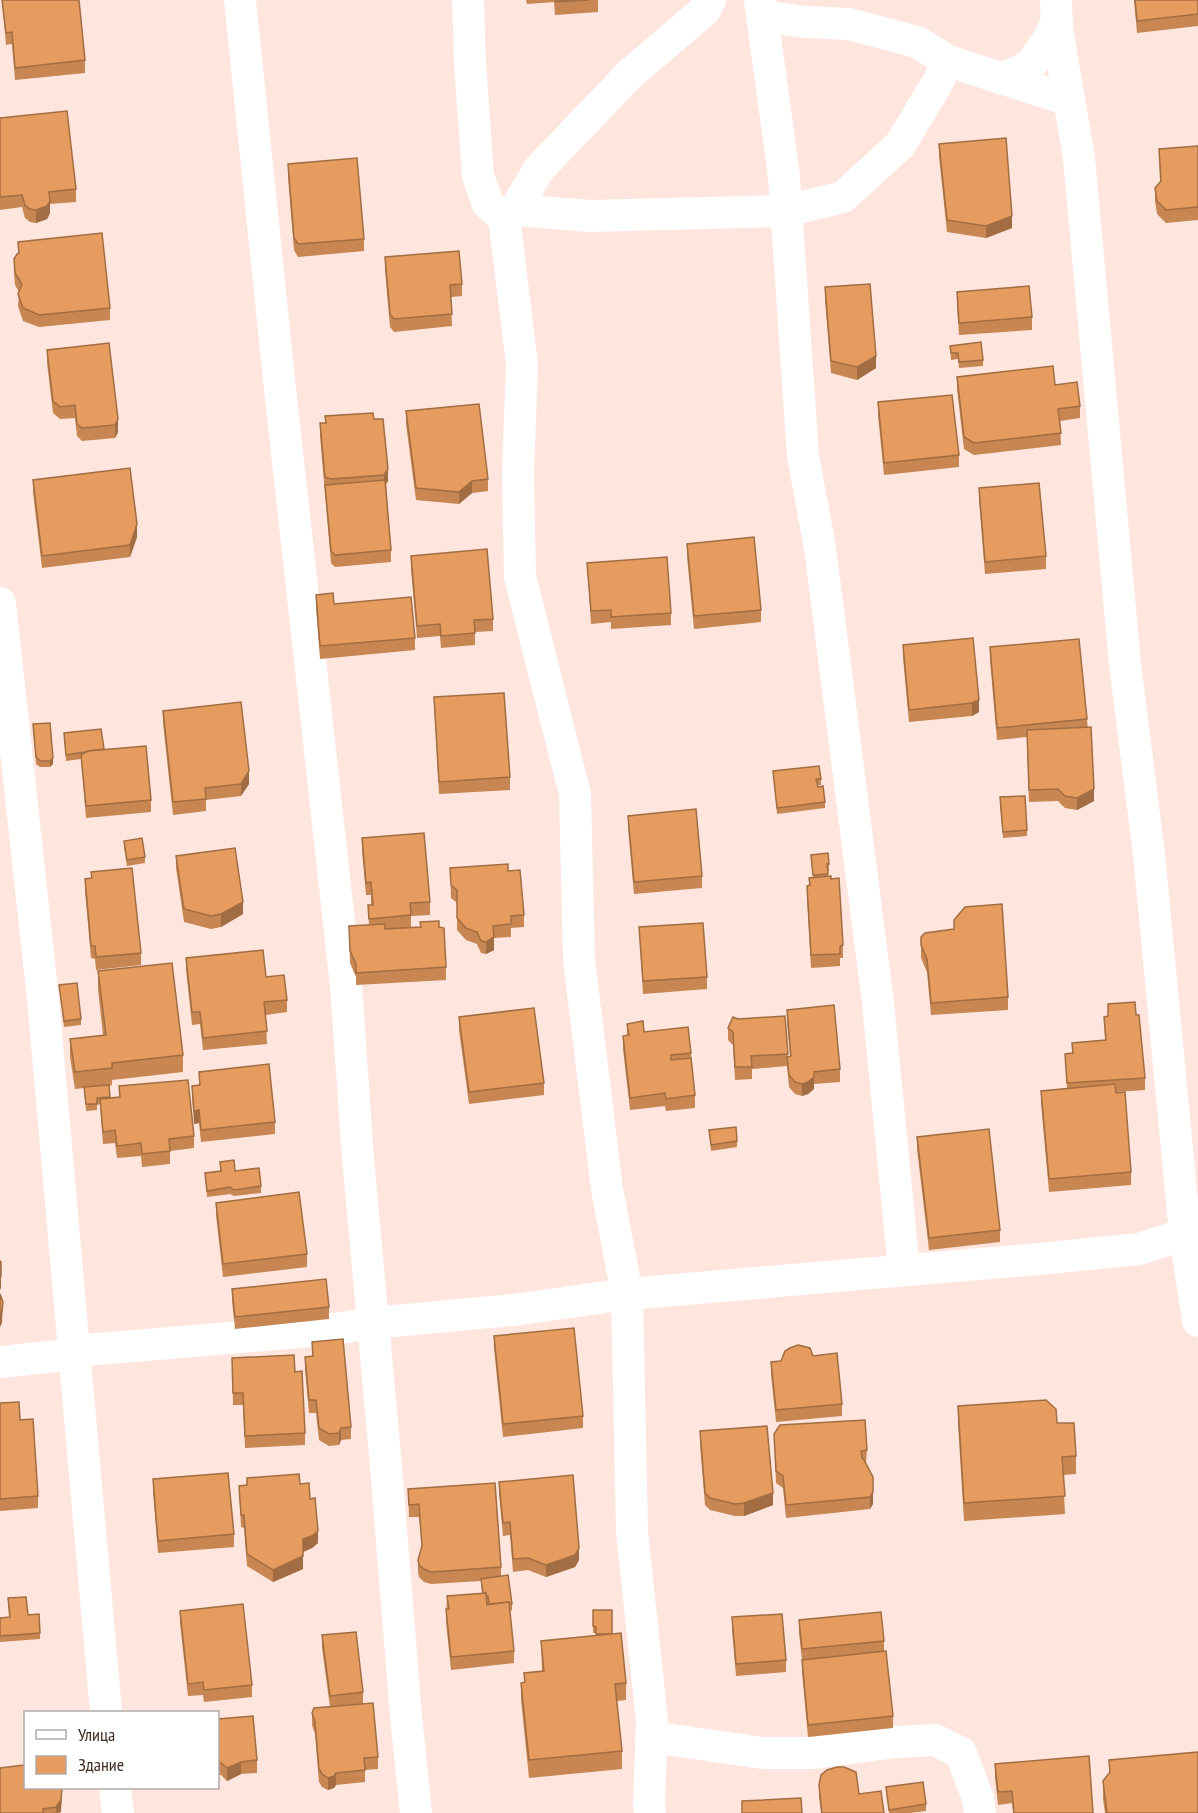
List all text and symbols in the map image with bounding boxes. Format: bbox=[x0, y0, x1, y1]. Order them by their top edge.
legend bbox=[24, 1711, 219, 1789]
text: Улица bbox=[78, 1723, 115, 1746]
text: Здание bbox=[78, 1753, 124, 1776]

